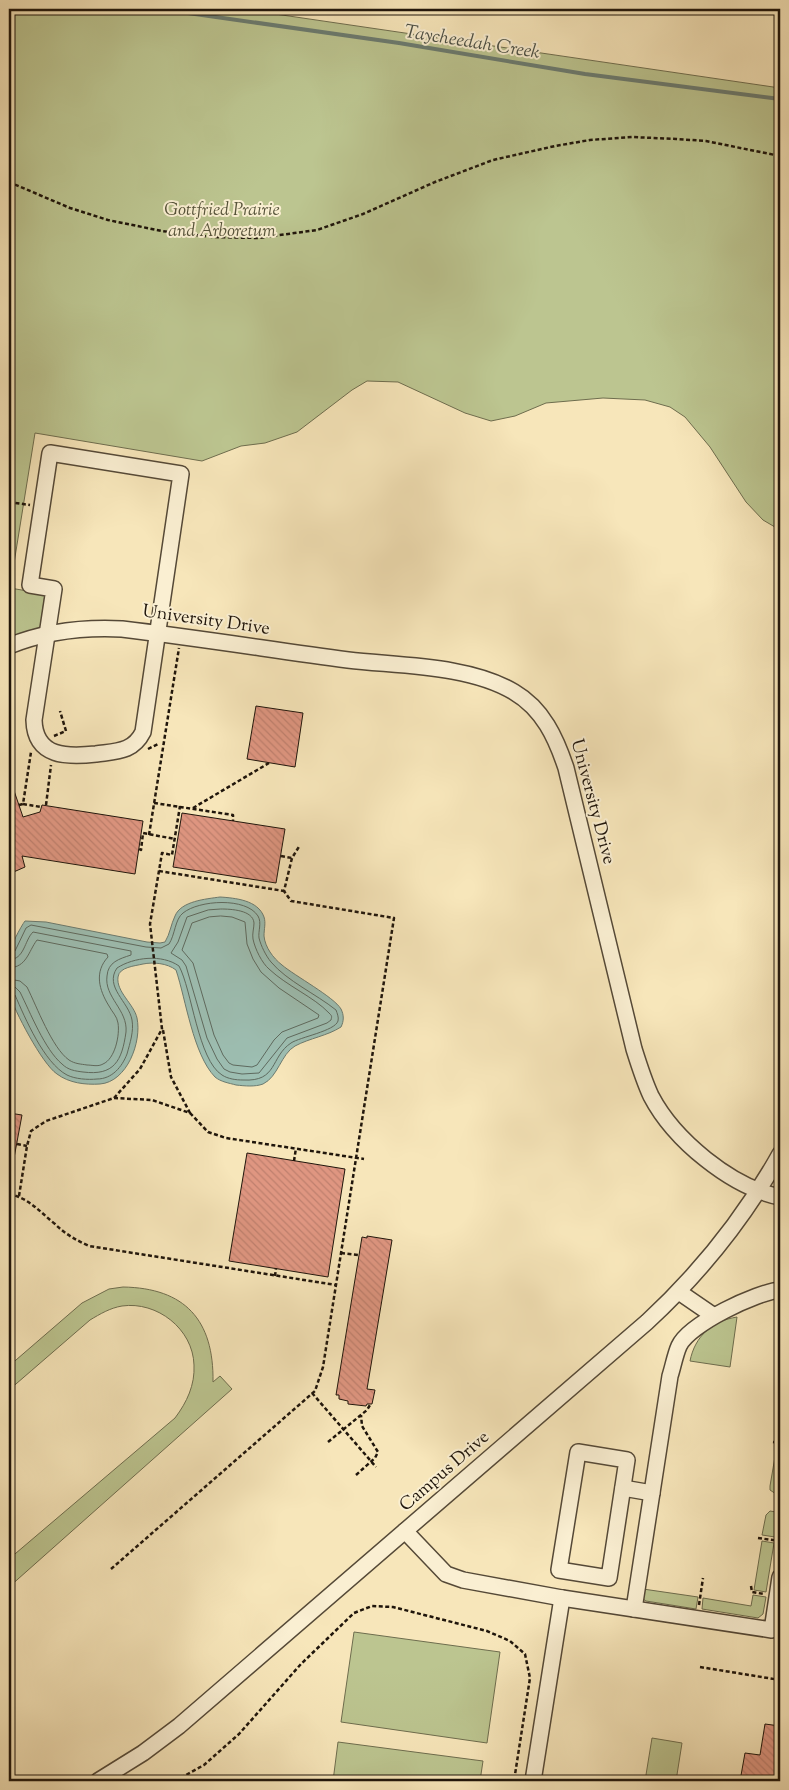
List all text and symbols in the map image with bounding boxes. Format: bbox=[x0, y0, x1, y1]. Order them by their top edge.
water label: Taycheedah Creek bbox=[402, 19, 542, 67]
park label: Gottfried Prairie and Arboretum bbox=[164, 198, 280, 245]
street label: University Drive bbox=[140, 599, 272, 643]
street label: University Drive bbox=[563, 736, 621, 868]
street label: Campus Drive bbox=[394, 1426, 496, 1518]

